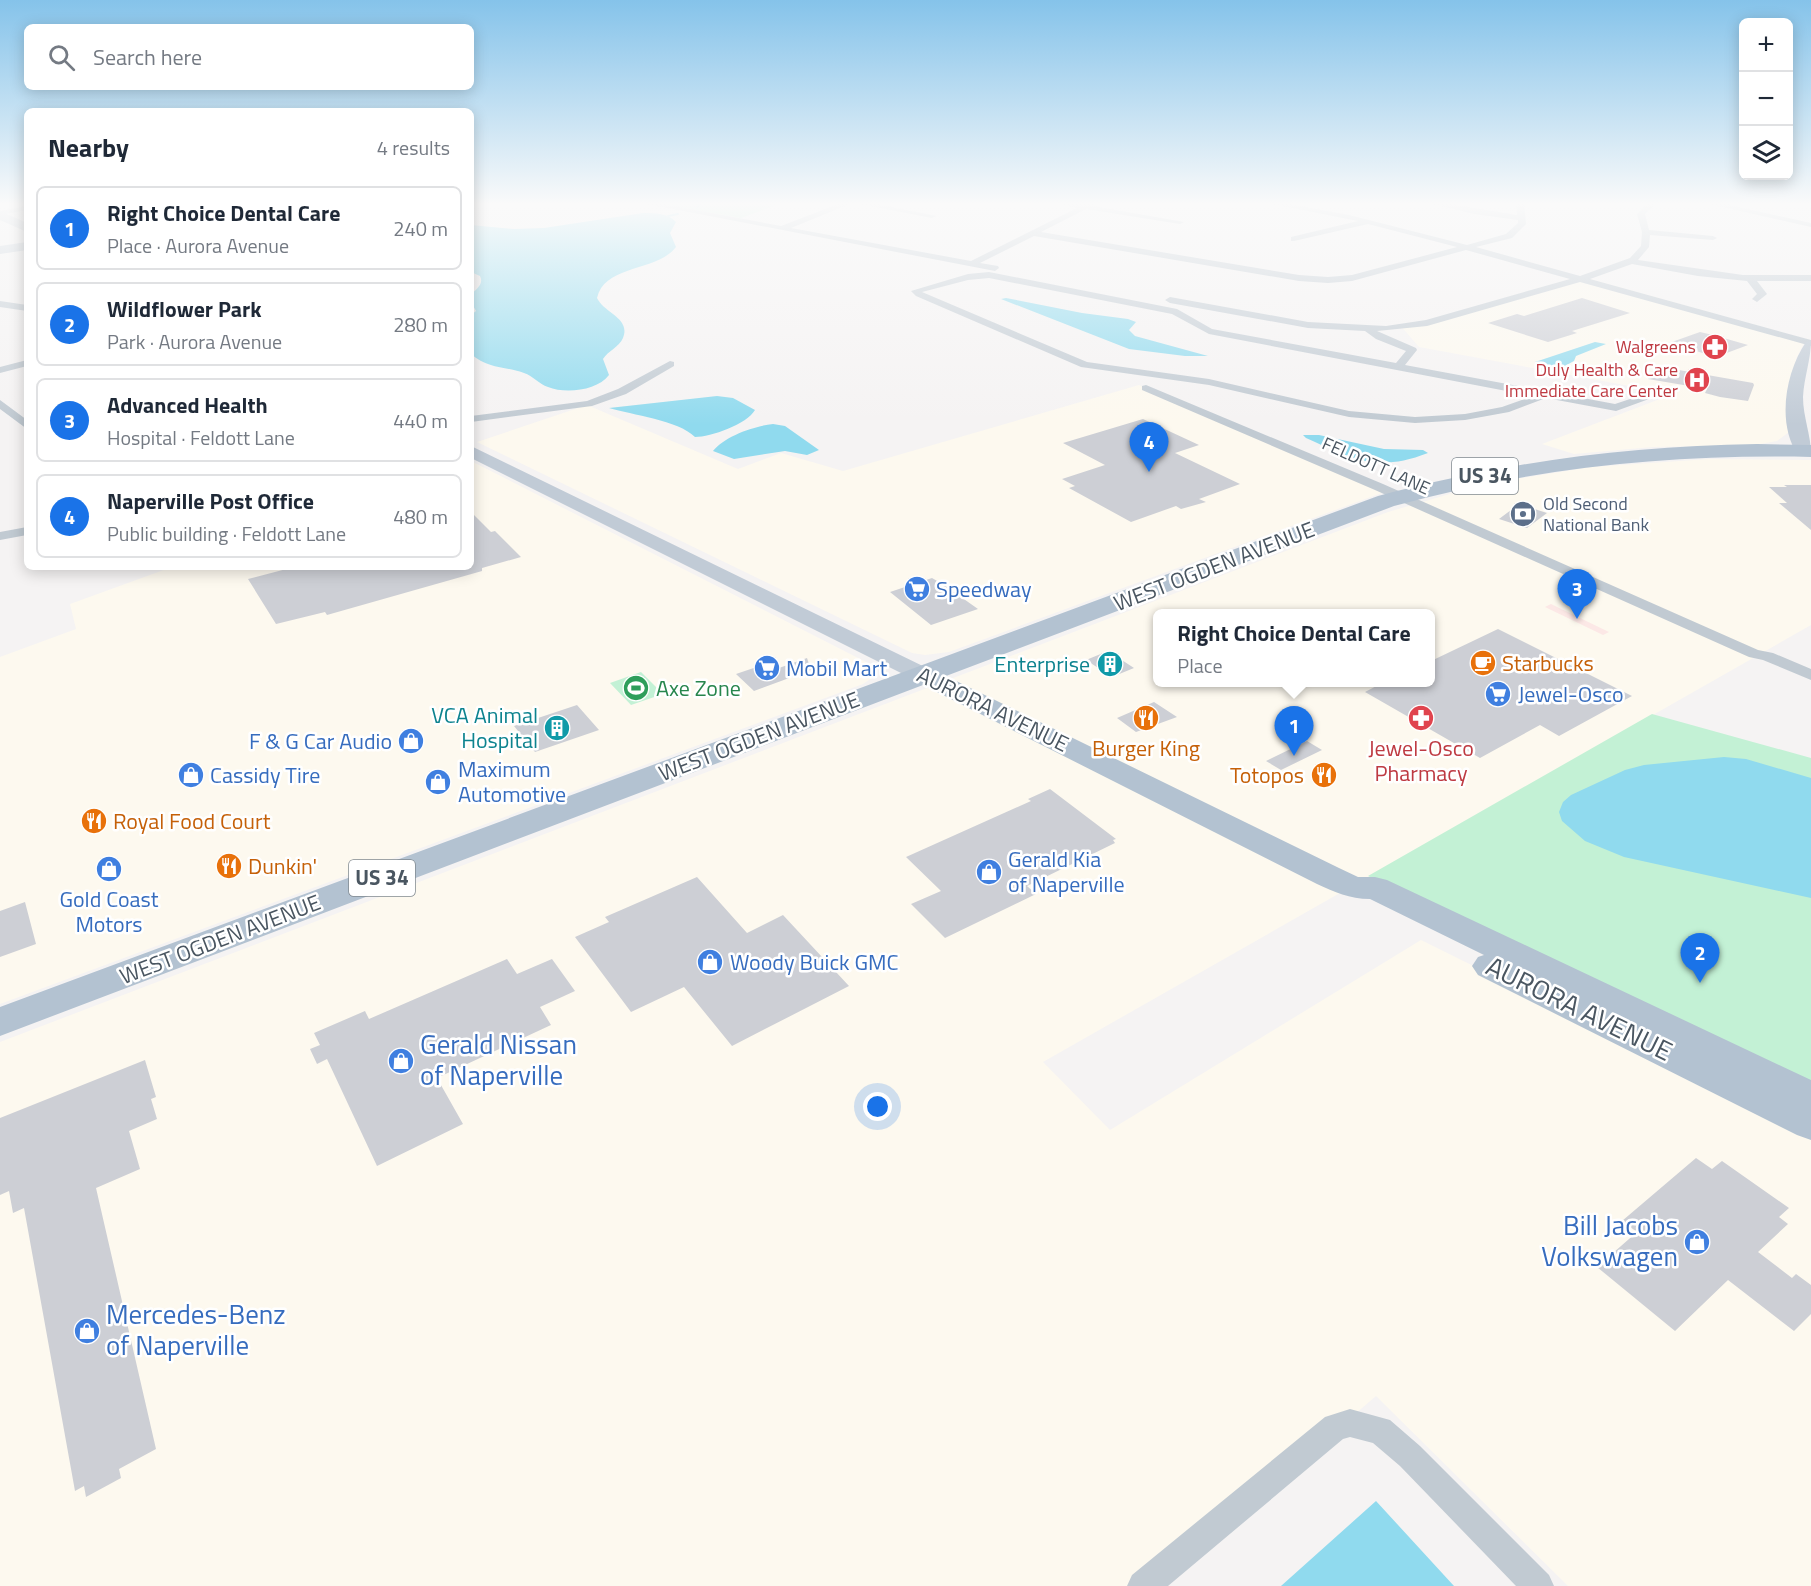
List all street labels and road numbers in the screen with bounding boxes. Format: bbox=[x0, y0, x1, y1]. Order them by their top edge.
street label: FELDOTT LANE bbox=[1318, 430, 1435, 501]
road number: US 34 bbox=[1452, 458, 1518, 494]
street label: WEST OGDEN AVENUE bbox=[1109, 512, 1319, 620]
street label: AURORA AVENUE bbox=[911, 658, 1075, 760]
street label: WEST OGDEN AVENUE bbox=[654, 682, 864, 790]
road number: US 34 bbox=[349, 860, 415, 896]
street label: WEST OGDEN AVENUE bbox=[115, 885, 325, 993]
street label: AURORA AVENUE bbox=[1480, 945, 1680, 1071]

